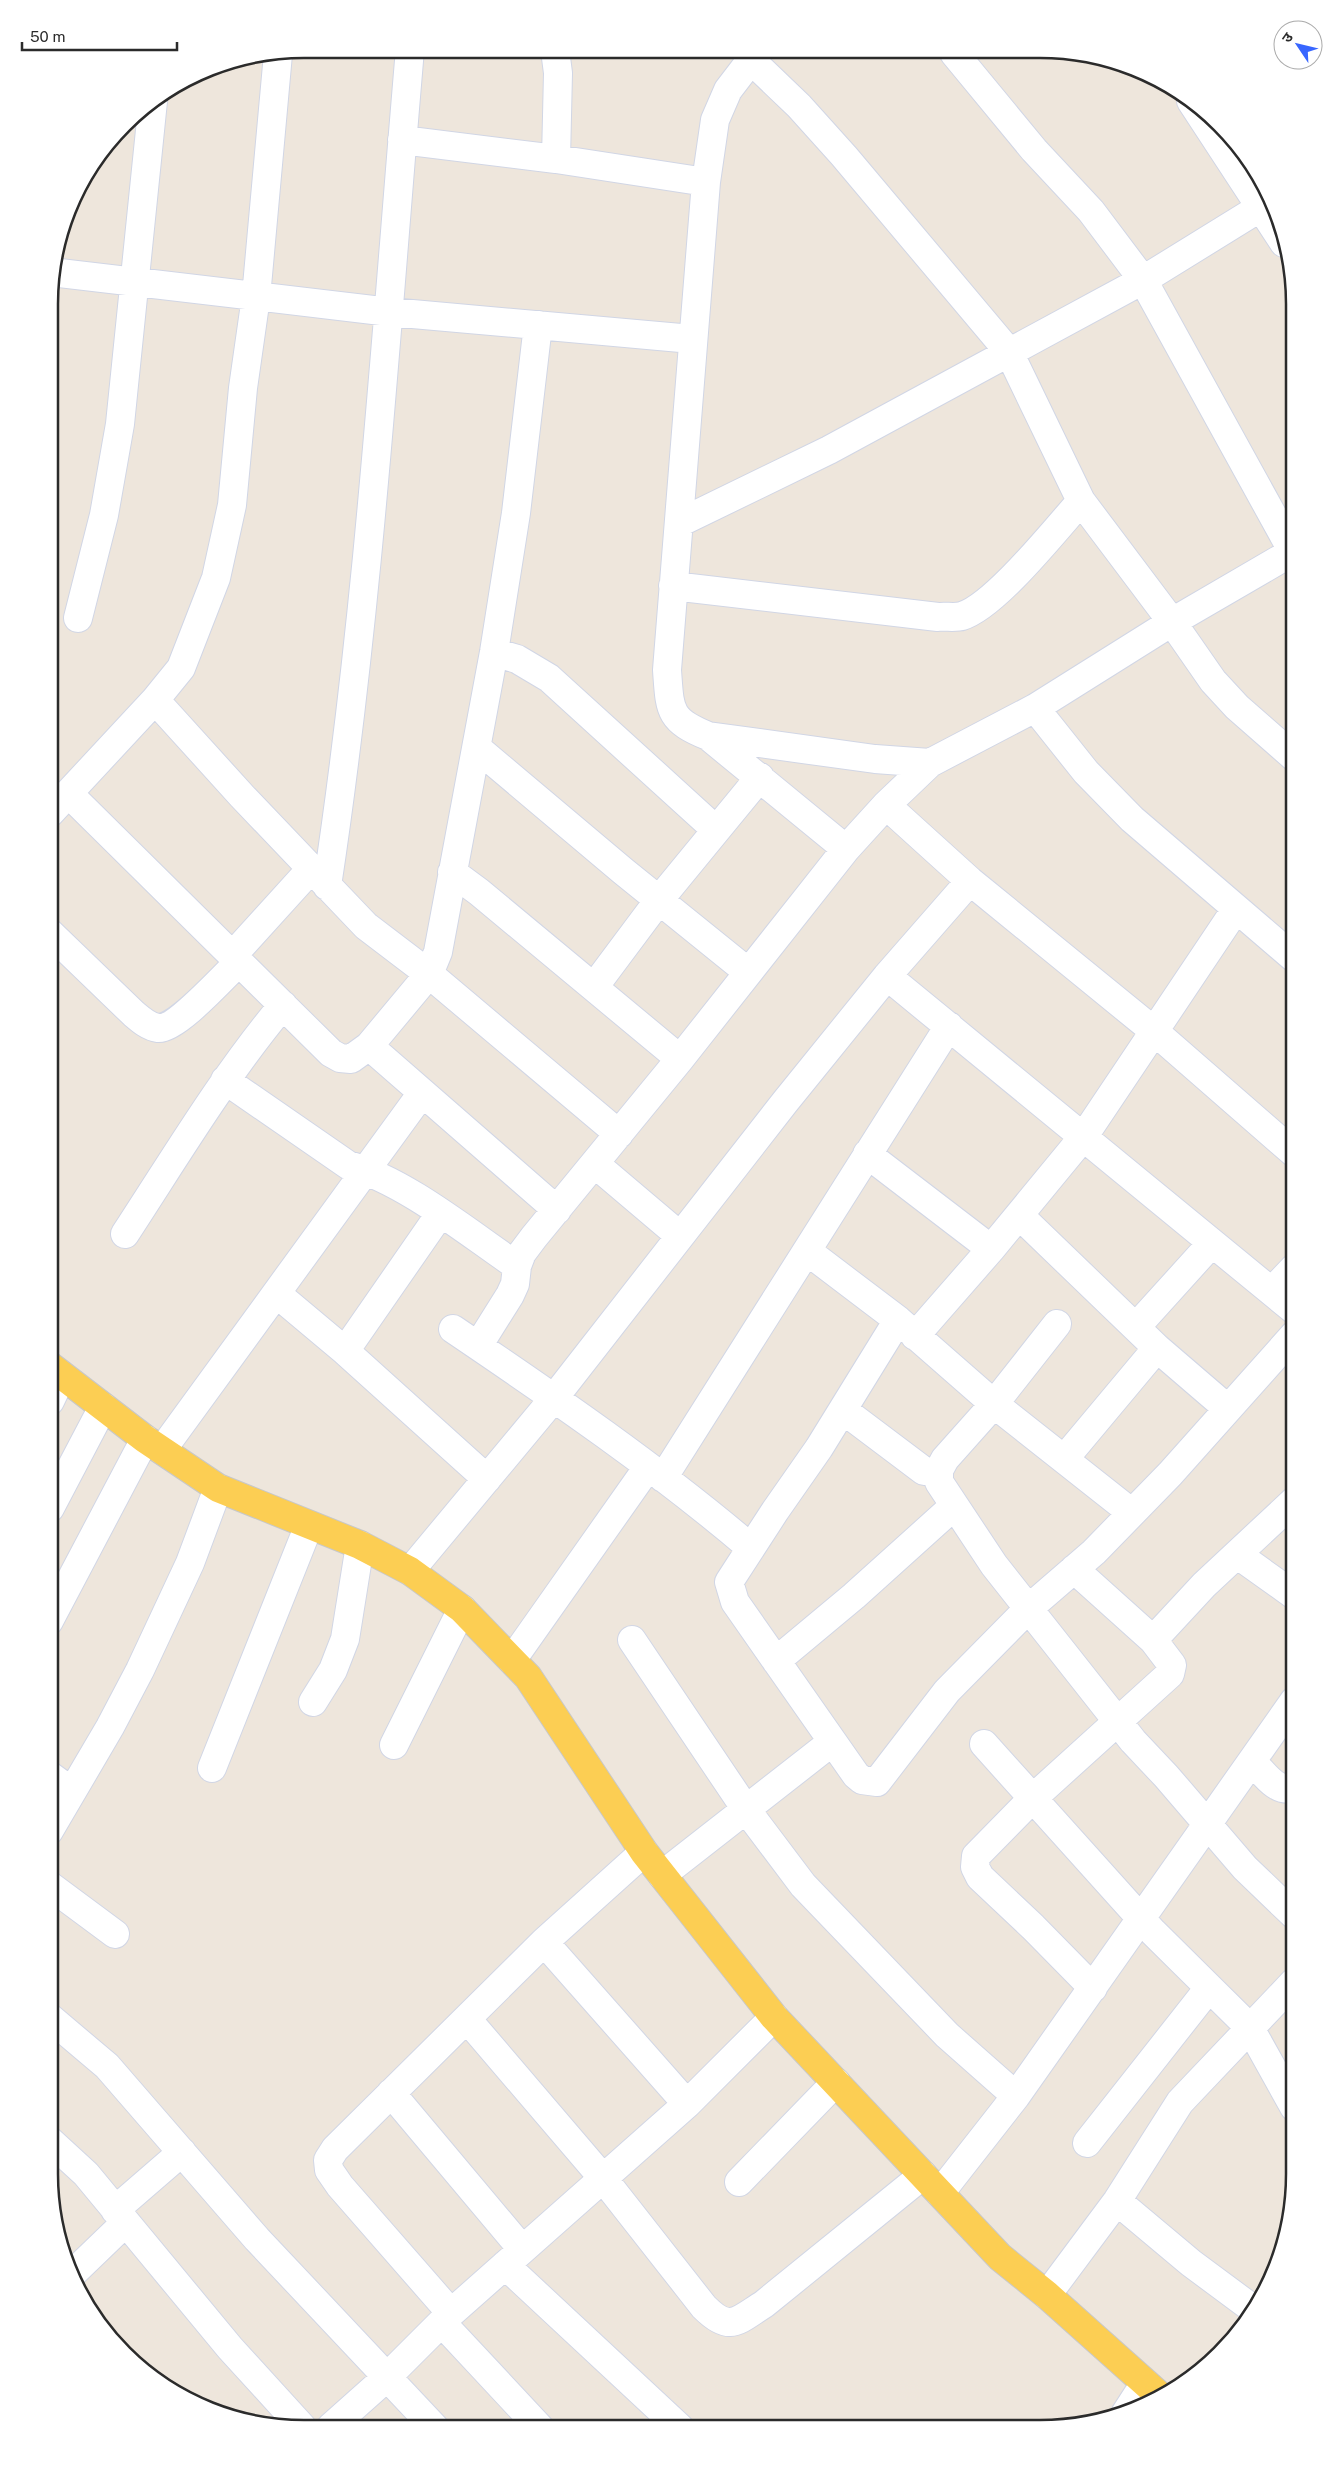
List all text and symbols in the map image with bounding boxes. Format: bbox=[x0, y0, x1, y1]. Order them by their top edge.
scale bar bbox=[22, 20, 178, 52]
north arrow bbox=[1273, 20, 1323, 70]
text: 50 m bbox=[30, 28, 65, 45]
text: उ bbox=[1278, 29, 1297, 45]

